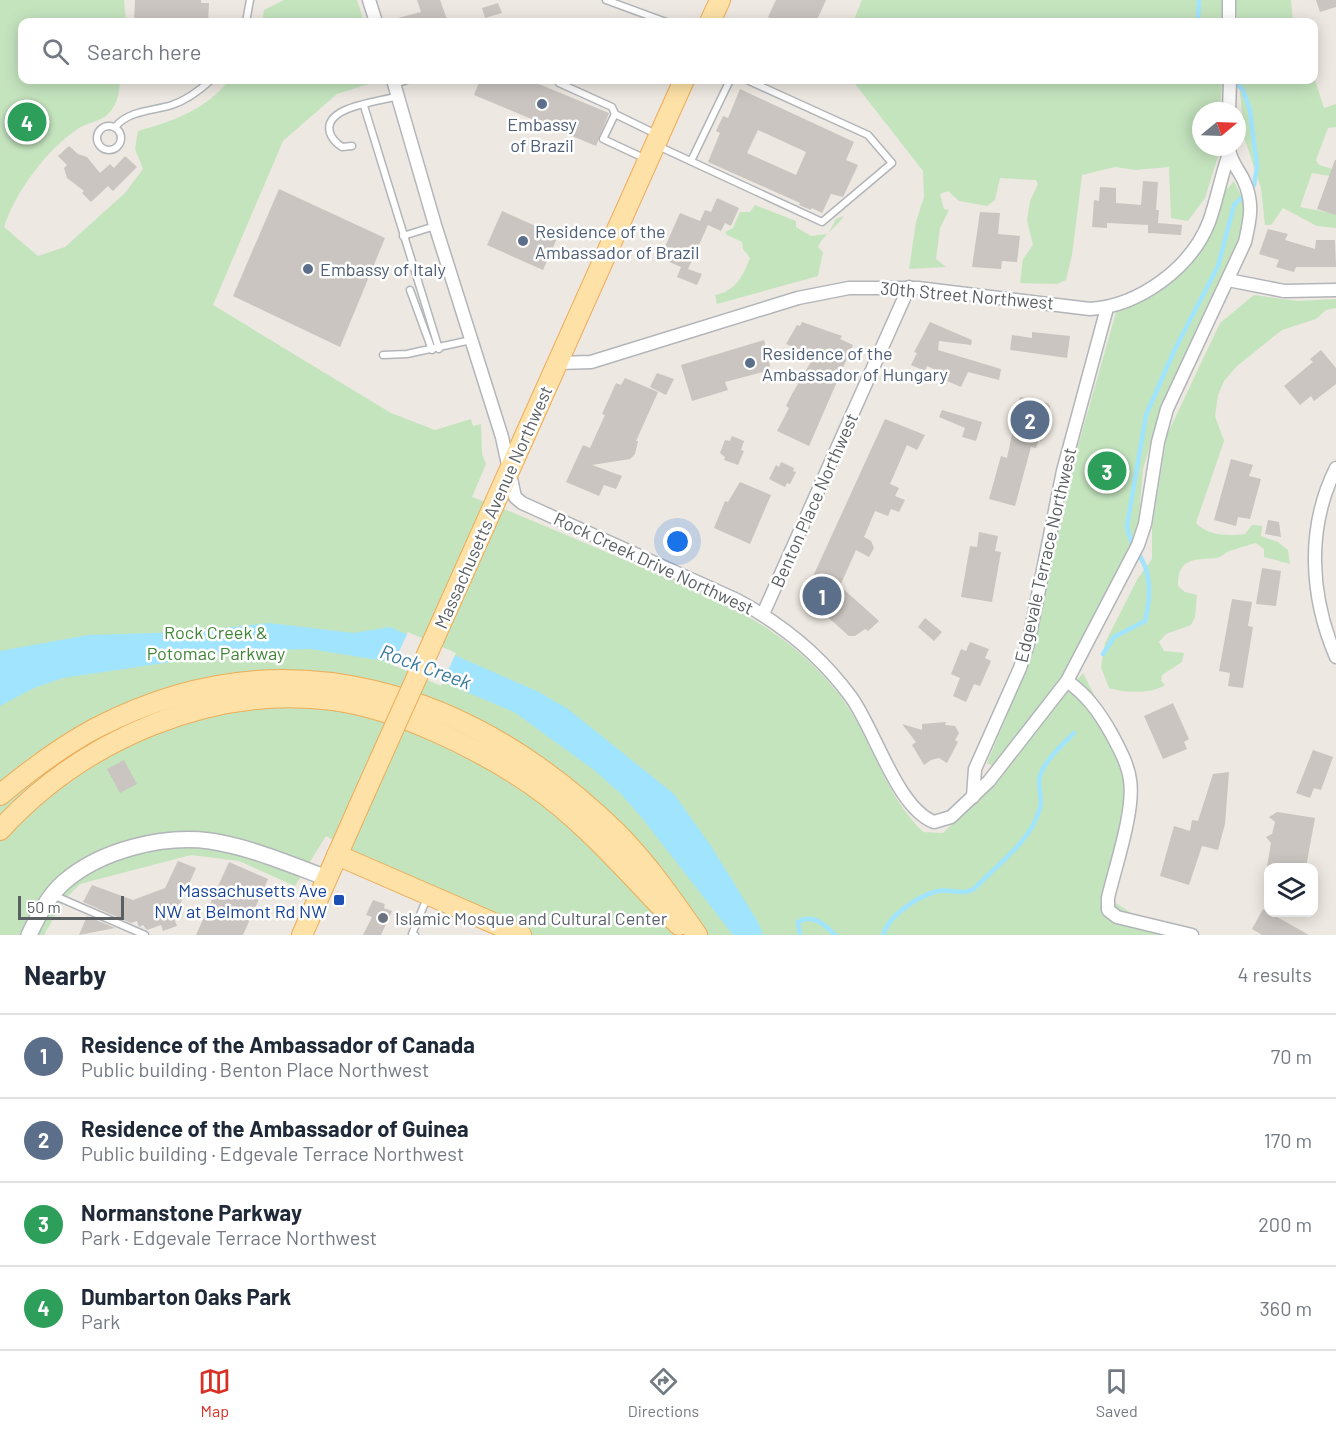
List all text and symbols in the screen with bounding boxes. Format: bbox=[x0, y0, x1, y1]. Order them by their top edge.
search box bbox=[18, 18, 1318, 84]
icon: search bbox=[39, 35, 72, 68]
text: Search here bbox=[87, 38, 201, 64]
marker: Embassy of Brazil bbox=[535, 97, 549, 111]
pin: 4 bbox=[8, 100, 46, 144]
north arrow bbox=[1192, 102, 1246, 156]
place label: Embassy of Brazil bbox=[507, 113, 577, 156]
place label: Residence of the Ambassador of Brazil bbox=[535, 220, 699, 263]
marker: Residence of the Ambassador of Brazil bbox=[516, 234, 530, 248]
place label: Embassy of Italy bbox=[320, 258, 446, 280]
marker: Embassy of Italy bbox=[301, 262, 315, 276]
street label: 30th Street Northwest bbox=[879, 276, 1055, 314]
place label: Residence of the Ambassador of Hungary bbox=[762, 342, 948, 385]
marker: Residence of the Ambassador of Hungary bbox=[743, 356, 757, 370]
street label: Massachusetts Avenue Northwest bbox=[429, 382, 557, 632]
pin: 2 bbox=[1010, 398, 1050, 442]
street label: Benton Place Northwest bbox=[766, 409, 862, 591]
street label: Edgevale Terrace Northwest bbox=[1010, 445, 1080, 665]
pin: 3 bbox=[1088, 448, 1126, 494]
street label: Rock Creek Drive Northwest bbox=[551, 507, 757, 619]
your location bbox=[663, 527, 692, 556]
pin: 1 bbox=[802, 574, 842, 618]
park label: Rock Creek & Potomac Parkway bbox=[147, 621, 285, 664]
water label: Rock Creek bbox=[377, 638, 475, 694]
map controls bbox=[1264, 863, 1318, 917]
button: layers bbox=[1264, 863, 1318, 917]
place label: Massachusetts Ave NW at Belmont Rd NW bbox=[154, 879, 327, 922]
scale bar bbox=[18, 893, 124, 920]
marker: Massachusetts Ave NW at Belmont Rd NW bbox=[332, 893, 346, 907]
text: 50 m bbox=[27, 897, 61, 916]
place label: Islamic Mosque and Cultural Center bbox=[395, 907, 668, 929]
marker: Islamic Mosque and Cultural Center bbox=[376, 911, 390, 925]
text: Nearby bbox=[24, 959, 106, 990]
text: 4 results bbox=[1237, 962, 1312, 986]
text: Residence of the Ambassador of Canada bbox=[81, 1031, 475, 1057]
text: 1 bbox=[40, 1044, 47, 1068]
text: 70 m bbox=[1271, 1044, 1312, 1068]
text: Public building · Benton Place Northwest bbox=[81, 1057, 429, 1081]
text: Residence of the Ambassador of Guinea bbox=[81, 1115, 469, 1141]
text: 2 bbox=[38, 1128, 49, 1152]
text: 170 m bbox=[1264, 1128, 1312, 1152]
text: Public building · Edgevale Terrace Northwest bbox=[81, 1141, 464, 1165]
text: Normanstone Parkway bbox=[81, 1199, 302, 1225]
text: 3 bbox=[38, 1212, 49, 1236]
text: 200 m bbox=[1258, 1212, 1312, 1236]
text: Park · Edgevale Terrace Northwest bbox=[81, 1225, 377, 1249]
text: Dumbarton Oaks Park bbox=[81, 1283, 291, 1309]
text: 4 bbox=[37, 1296, 50, 1320]
text: 360 m bbox=[1260, 1296, 1312, 1320]
text: Park bbox=[81, 1309, 120, 1333]
tab: Map bbox=[198, 1365, 231, 1420]
tab: Directions bbox=[628, 1365, 699, 1420]
tab: Saved bbox=[1096, 1365, 1138, 1420]

